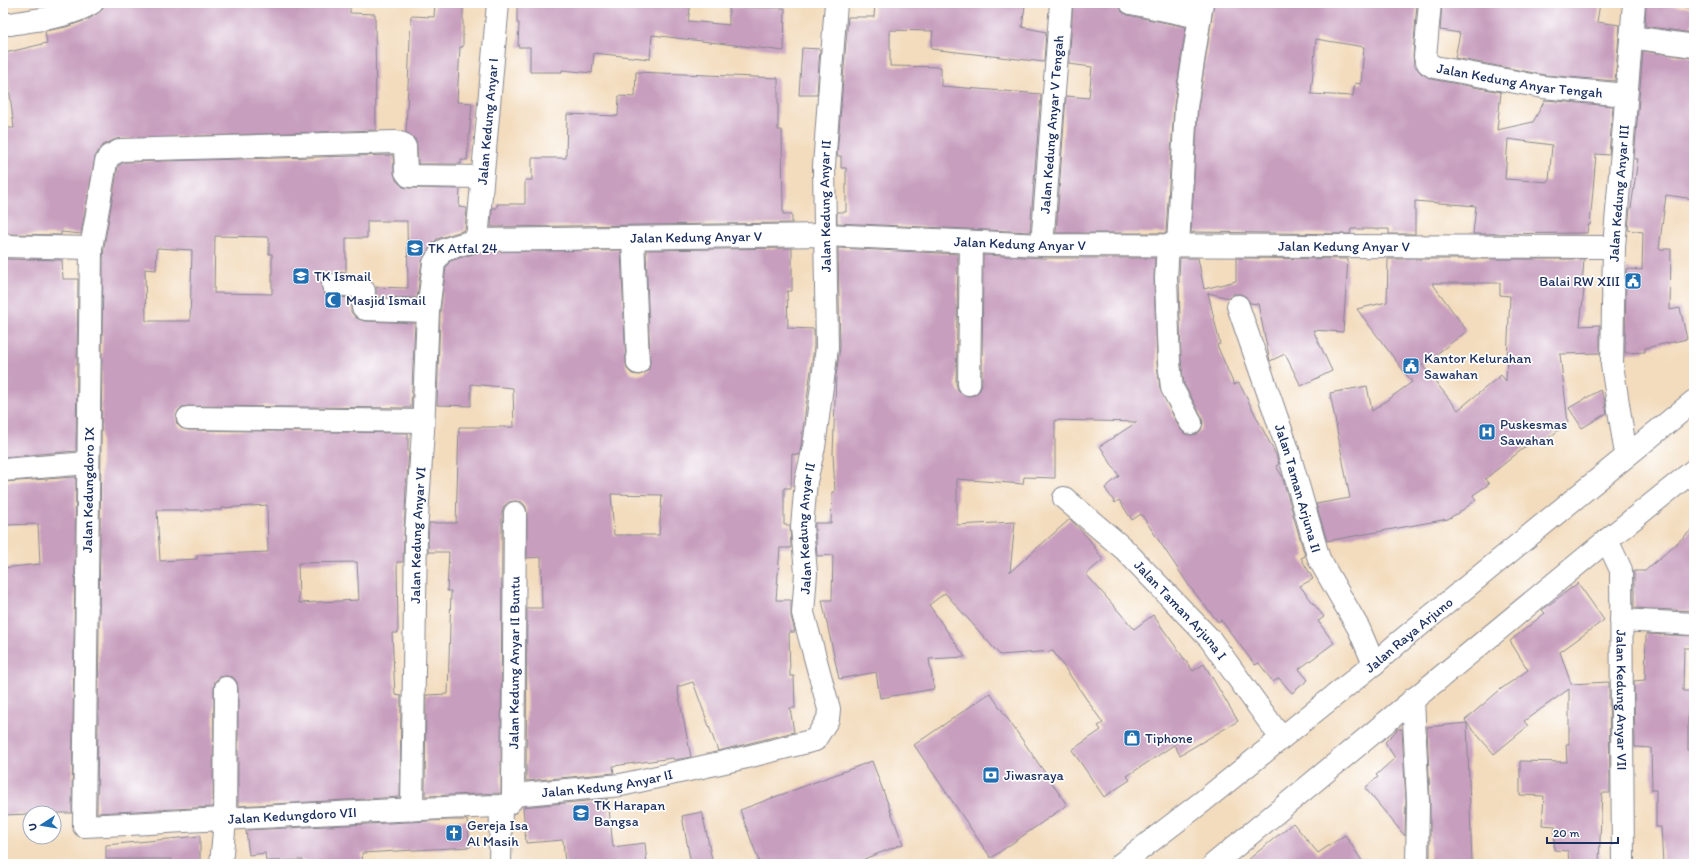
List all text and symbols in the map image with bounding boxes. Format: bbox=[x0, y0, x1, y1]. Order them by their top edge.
street label: Jalan Kedung Anyar V Tengah bbox=[1036, 34, 1067, 214]
street label: Jalan Kedung Anyar I bbox=[474, 57, 502, 186]
street label: Jalan Kedung Anyar Tengah bbox=[1435, 60, 1603, 102]
street label: Jalan Kedung Anyar III bbox=[1606, 124, 1633, 262]
street label: Jalan Kedung Anyar II bbox=[816, 139, 835, 272]
street label: Jalan Kedung Anyar V bbox=[630, 228, 763, 247]
street label: Jalan Kedung Anyar V bbox=[954, 233, 1087, 254]
school or university icon: TK Atfal 24 bbox=[405, 238, 425, 258]
street label: Jalan Kedung Anyar V bbox=[1278, 238, 1411, 255]
place label: TK Atfal 24 bbox=[428, 240, 498, 257]
school or university icon: TK Ismail bbox=[291, 266, 311, 286]
place label: TK Ismail bbox=[314, 268, 371, 285]
public building icon: Balai RW XIII bbox=[1623, 271, 1643, 291]
place label: Balai RW XIII bbox=[1539, 273, 1620, 290]
mosque icon: Masjid Ismail bbox=[323, 290, 343, 310]
place label: Masjid Ismail bbox=[346, 292, 426, 309]
place label: Kantor Kelurahan Sawahan bbox=[1424, 350, 1531, 383]
public building icon: Kantor Kelurahan Sawahan bbox=[1401, 356, 1421, 376]
place label: Puskesmas Sawahan bbox=[1500, 416, 1567, 449]
street label: Jalan Taman Arjuna II bbox=[1271, 422, 1325, 555]
hospital icon: Puskesmas Sawahan bbox=[1477, 422, 1497, 442]
street label: Jalan Kedungdoro IX bbox=[79, 427, 98, 553]
street label: Jalan Kedung Anyar II bbox=[794, 461, 819, 595]
street label: Jalan Kedung Anyar VI bbox=[407, 466, 430, 604]
street label: Jalan Taman Arjuna I bbox=[1130, 557, 1230, 663]
street label: Jalan Kedung Anyar II Buntu bbox=[505, 576, 524, 749]
street label: Jalan Raya Arjuno bbox=[1362, 594, 1456, 677]
street label: Jalan Kedung Anyar VII bbox=[1612, 629, 1630, 770]
shop icon: Tiphone bbox=[1122, 728, 1142, 748]
place label: Tiphone bbox=[1145, 730, 1193, 747]
bank icon: Jiwasraya bbox=[981, 765, 1001, 785]
street label: Jalan Kedung Anyar II bbox=[541, 766, 674, 801]
place label: Jiwasraya bbox=[1004, 767, 1064, 784]
place label: TK Harapan Bangsa bbox=[594, 797, 665, 830]
school or university icon: TK Harapan Bangsa bbox=[571, 803, 591, 823]
street label: Jalan Kedungdoro VII bbox=[227, 804, 357, 828]
north arrow bbox=[22, 805, 62, 845]
place label: Gereja Isa Al Masih bbox=[467, 817, 529, 850]
scale bar bbox=[1547, 819, 1618, 845]
text: U bbox=[26, 822, 40, 832]
church icon: Gereja Isa Al Masih bbox=[444, 823, 464, 843]
text: 20 m bbox=[1553, 826, 1580, 840]

